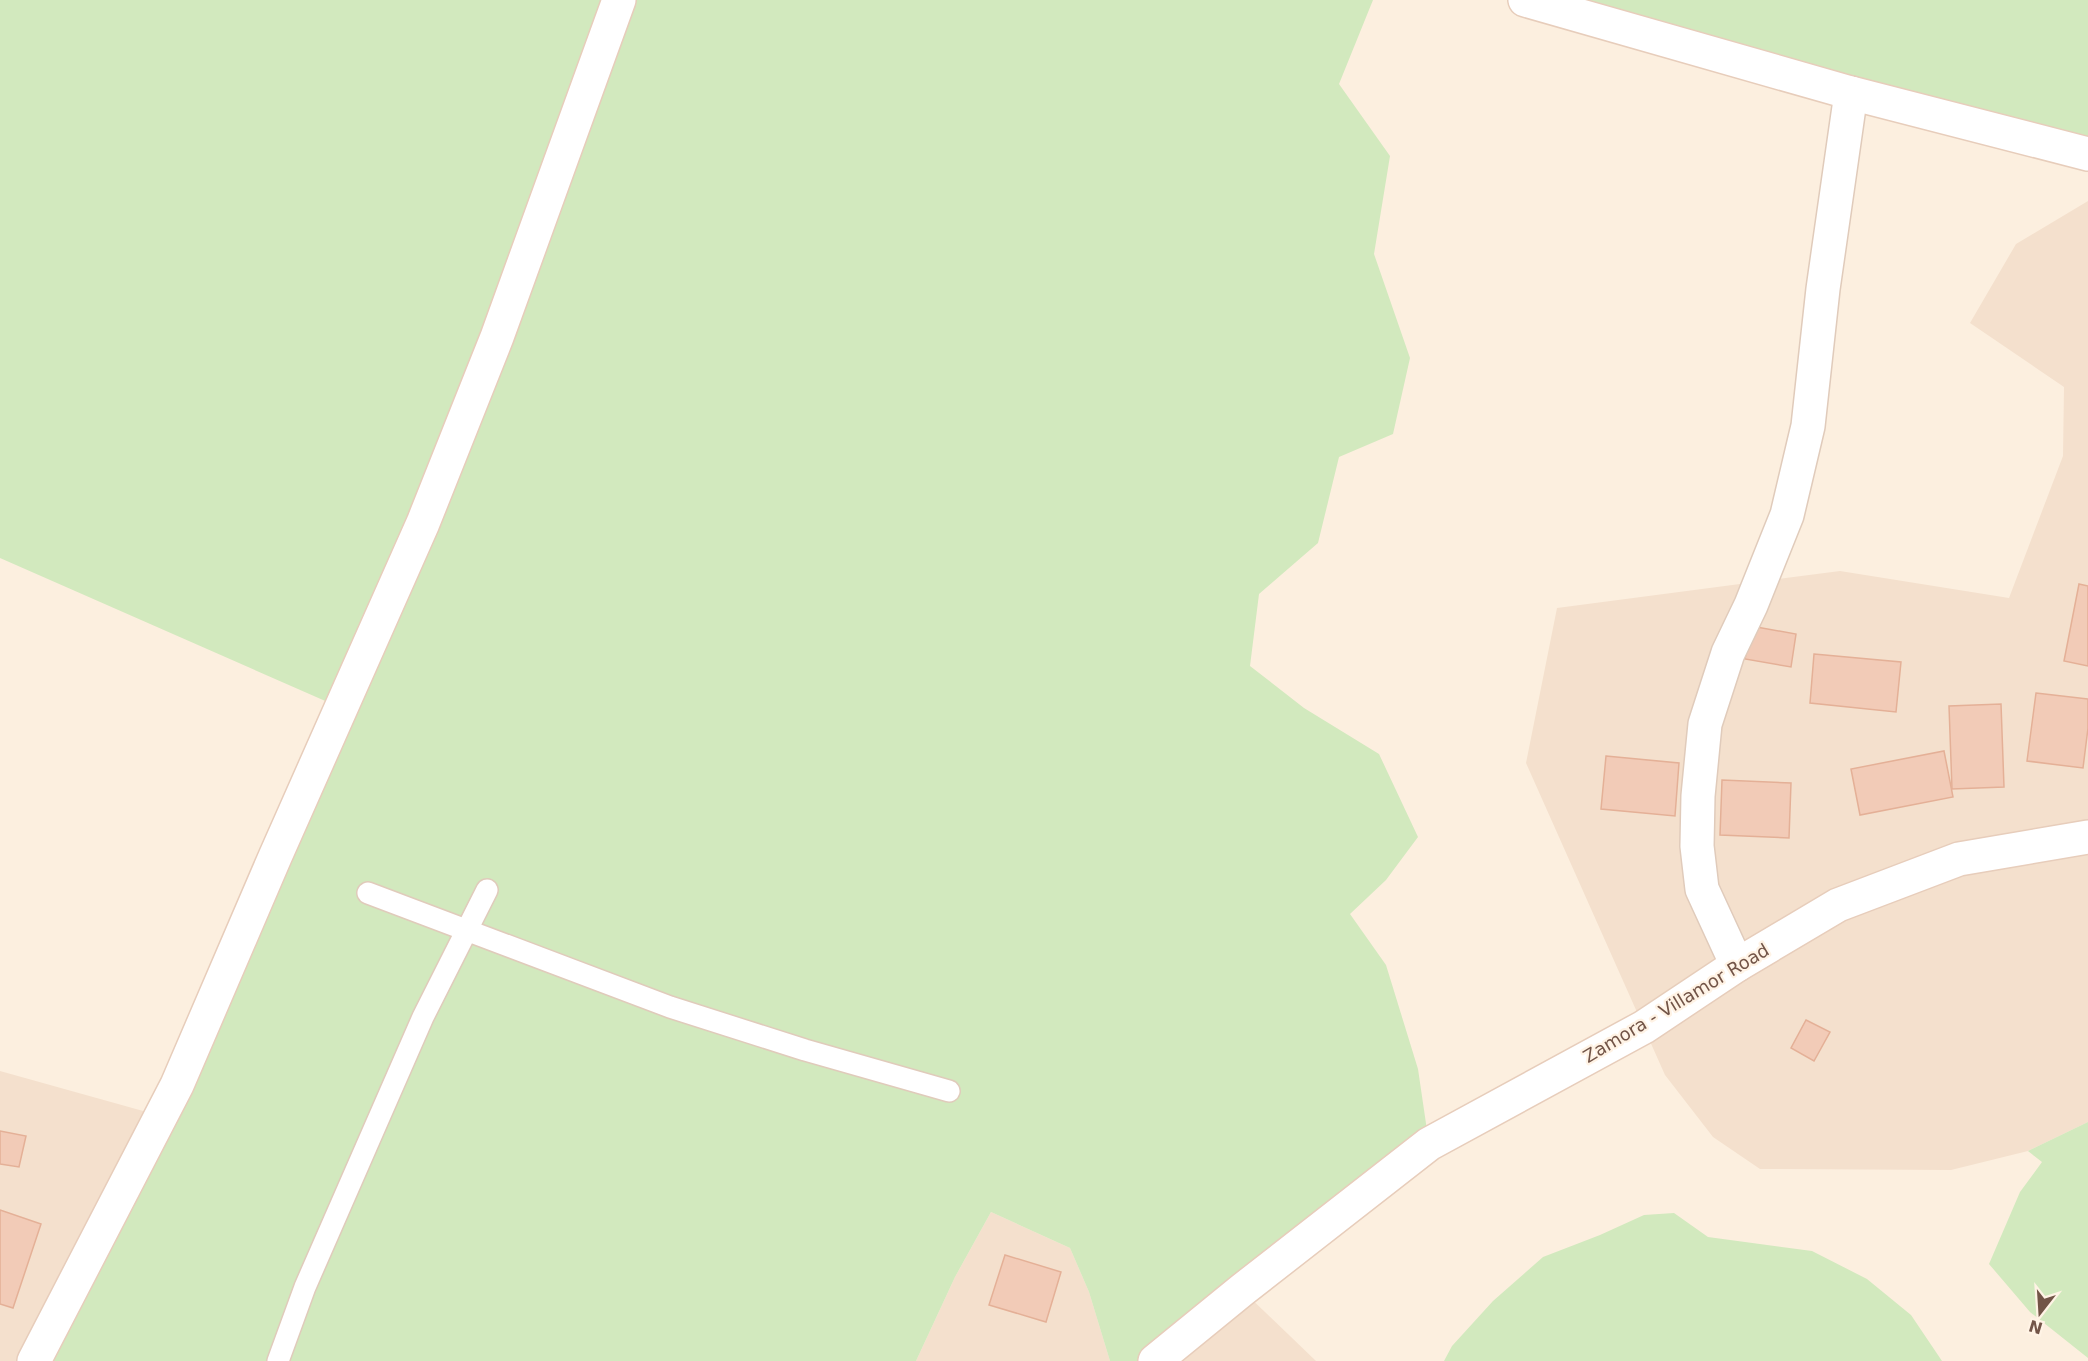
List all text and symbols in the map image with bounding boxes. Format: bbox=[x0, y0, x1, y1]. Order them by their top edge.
street label: Zamora - Villamor Road bbox=[1579, 939, 1773, 1067]
north arrow bbox=[2010, 1283, 2070, 1343]
text: N bbox=[2027, 1316, 2045, 1338]

